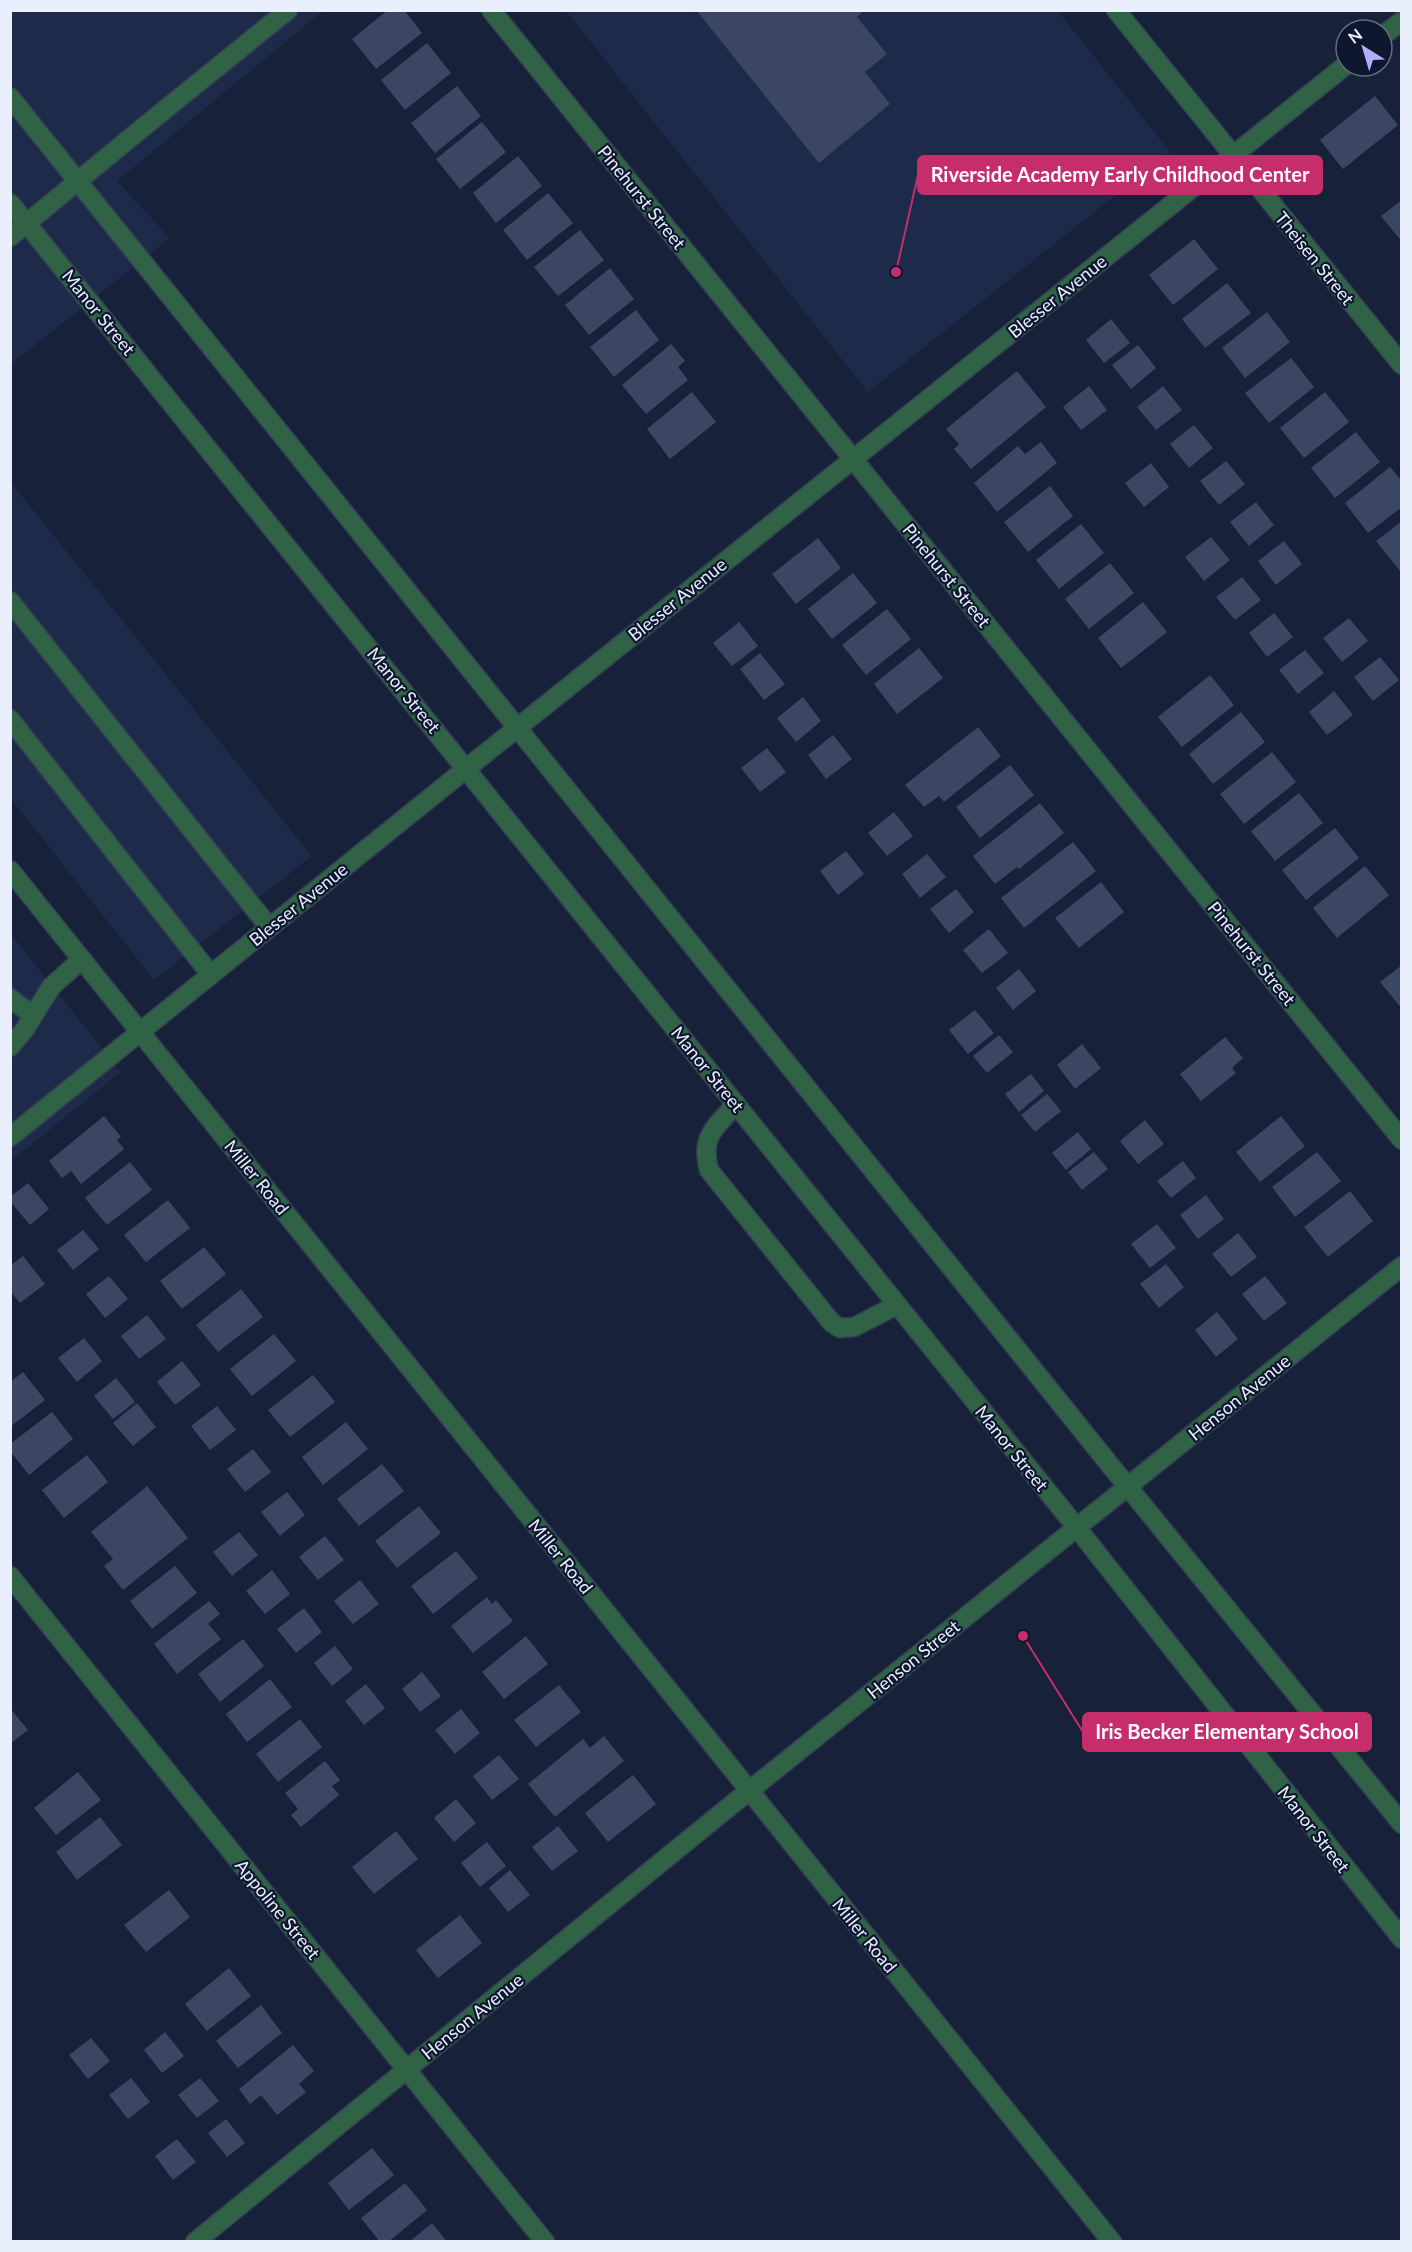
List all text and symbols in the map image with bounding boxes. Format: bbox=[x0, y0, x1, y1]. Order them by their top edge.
north arrow bbox=[1334, 18, 1394, 78]
text: N bbox=[1344, 24, 1365, 47]
street label: Pinehurst Street bbox=[593, 141, 691, 254]
callout: Riverside Academy Early Childhood Center bbox=[918, 156, 1322, 194]
text: Riverside Academy Early Childhood Center bbox=[931, 162, 1310, 186]
street label: Theisen Street bbox=[1271, 207, 1360, 310]
street label: Blesser Avenue bbox=[1003, 250, 1111, 342]
street label: Manor Street bbox=[58, 265, 141, 360]
street label: Pinehurst Street bbox=[898, 519, 996, 632]
street label: Blesser Avenue bbox=[623, 553, 731, 645]
street label: Manor Street bbox=[363, 643, 446, 738]
street label: Blesser Avenue bbox=[244, 858, 352, 950]
street label: Pinehurst Street bbox=[1203, 897, 1301, 1010]
street label: Manor Street bbox=[667, 1022, 750, 1117]
street label: Miller Road bbox=[220, 1135, 294, 1219]
street label: Henson Avenue bbox=[1184, 1349, 1294, 1445]
street label: Manor Street bbox=[971, 1401, 1054, 1496]
street label: Miller Road bbox=[524, 1514, 598, 1598]
street label: Henson Street bbox=[862, 1615, 964, 1703]
callout: Iris Becker Elementary School bbox=[1083, 1713, 1371, 1751]
text: Iris Becker Elementary School bbox=[1095, 1719, 1359, 1743]
street label: Manor Street bbox=[1273, 1781, 1355, 1877]
street label: Appoline Street bbox=[231, 1854, 325, 1964]
street label: Miller Road bbox=[828, 1893, 902, 1977]
street label: Henson Avenue bbox=[417, 1968, 527, 2064]

